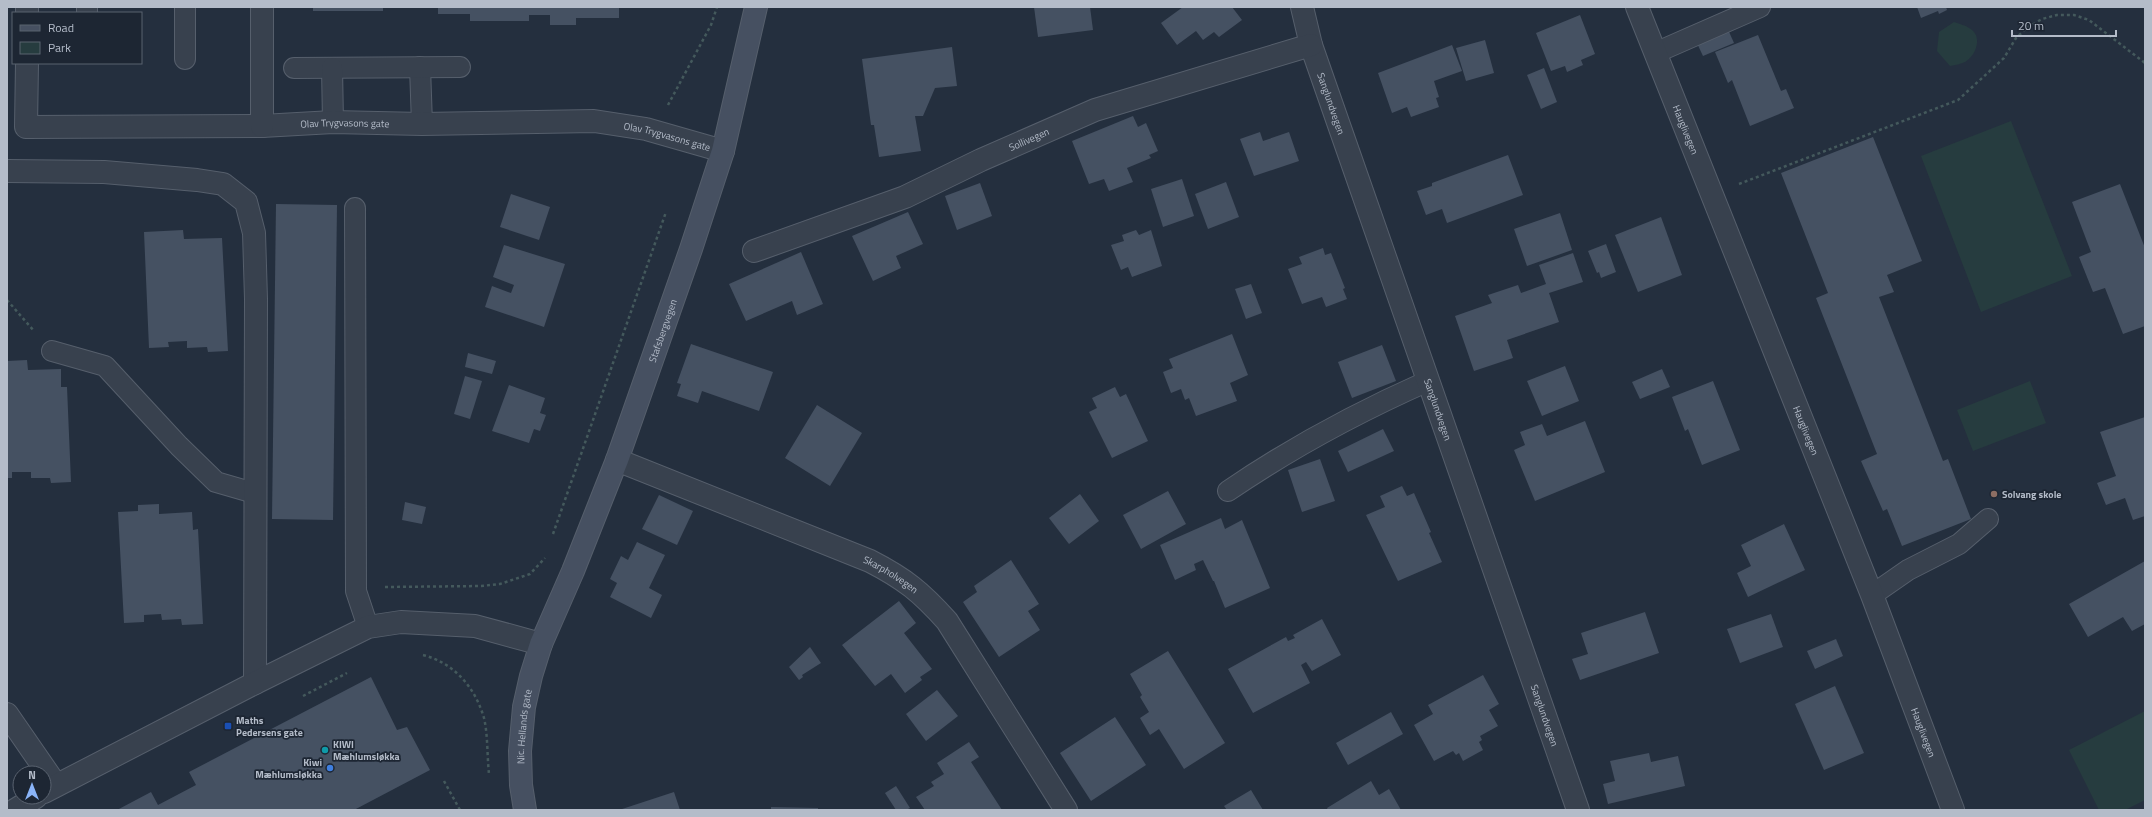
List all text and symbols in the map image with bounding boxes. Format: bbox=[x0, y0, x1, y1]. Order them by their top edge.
legend bbox=[12, 12, 142, 64]
scale bar bbox=[2012, 12, 2116, 38]
text: 20 m bbox=[2018, 16, 2044, 35]
text: Road bbox=[48, 18, 74, 37]
text: Park bbox=[48, 38, 71, 57]
street label: Sanglundvegen bbox=[1313, 71, 1349, 137]
street label: Hauglivegen bbox=[1669, 103, 1702, 157]
street label: Olav Trygvasons gate bbox=[300, 115, 390, 132]
street label: Olav Trygvasons gate bbox=[623, 119, 712, 155]
street label: Sollivegen bbox=[1006, 124, 1052, 155]
street label: Stafsbergvegen bbox=[645, 297, 681, 364]
street label: Sanglundvegen bbox=[1420, 377, 1455, 443]
street label: Hauglivegen bbox=[1789, 404, 1822, 458]
place label: Solvang skole bbox=[2002, 487, 2061, 502]
marker: Solvang skole bbox=[1989, 489, 1999, 499]
street label: Skarpholvegen bbox=[861, 552, 921, 597]
street label: Sanglundvegen bbox=[1527, 682, 1562, 748]
street label: Nic. Hellands gate bbox=[513, 688, 536, 764]
street label: Hauglivegen bbox=[1907, 706, 1939, 760]
place label: Maths Pedersens gate bbox=[236, 713, 303, 740]
marker: Maths Pedersens gate bbox=[223, 721, 233, 731]
place label: KIWI Mæhlumsløkka bbox=[333, 737, 400, 764]
marker: KIWI Mæhlumsløkka bbox=[320, 745, 330, 755]
place label: Kiwi Mæhlumsløkka bbox=[255, 755, 322, 782]
marker: Kiwi Mæhlumsløkka bbox=[325, 763, 335, 773]
north arrow bbox=[12, 765, 52, 805]
text: N bbox=[28, 767, 36, 783]

